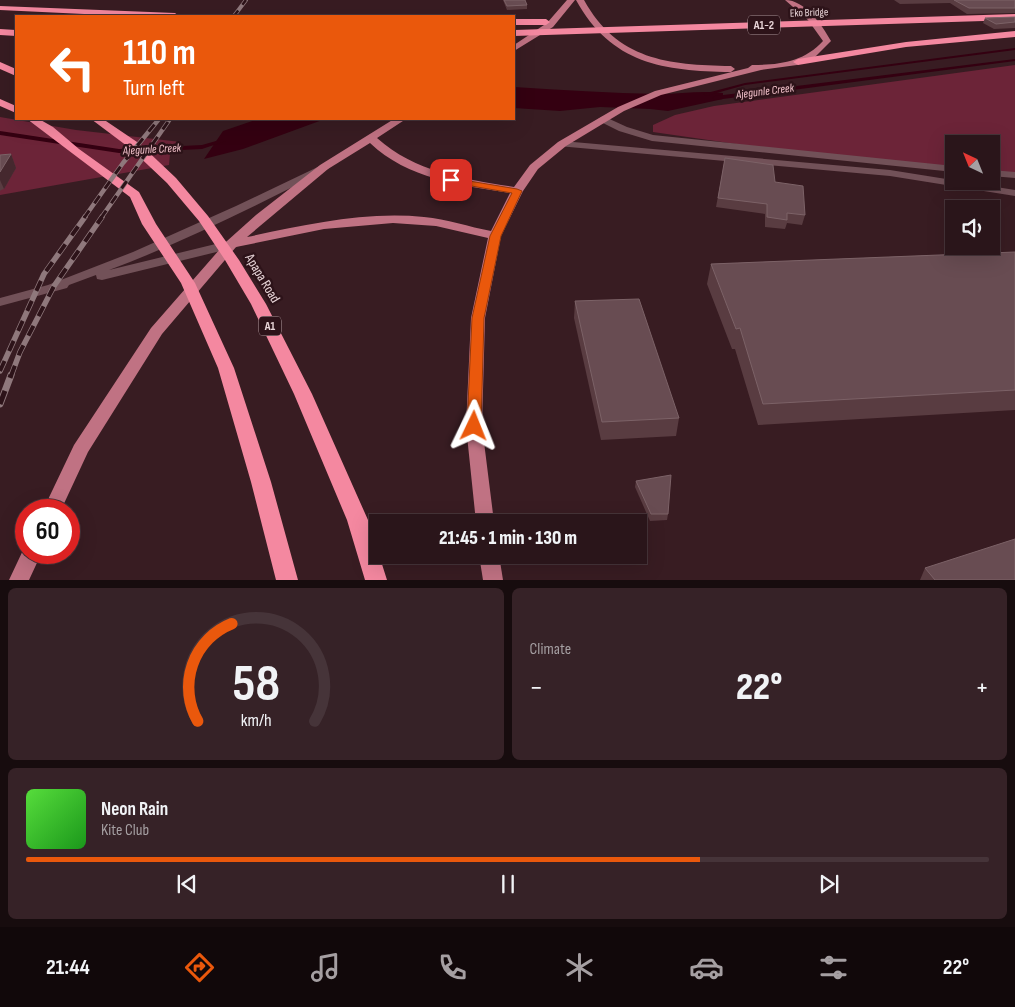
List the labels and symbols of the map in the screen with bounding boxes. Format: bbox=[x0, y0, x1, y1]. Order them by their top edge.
street label: Eko Bridge bbox=[790, 5, 828, 20]
road number: A1-2 bbox=[748, 16, 780, 34]
water label: Ajegunle Creek bbox=[734, 80, 795, 103]
north arrow bbox=[945, 135, 1000, 190]
water label: Ajegunle Creek bbox=[122, 140, 182, 159]
pin bbox=[430, 159, 472, 201]
street label: Apapa Road bbox=[241, 250, 284, 306]
road number: A1 bbox=[259, 316, 281, 336]
position arrow bbox=[447, 399, 499, 451]
speed limit sign: 60 bbox=[15, 499, 80, 564]

